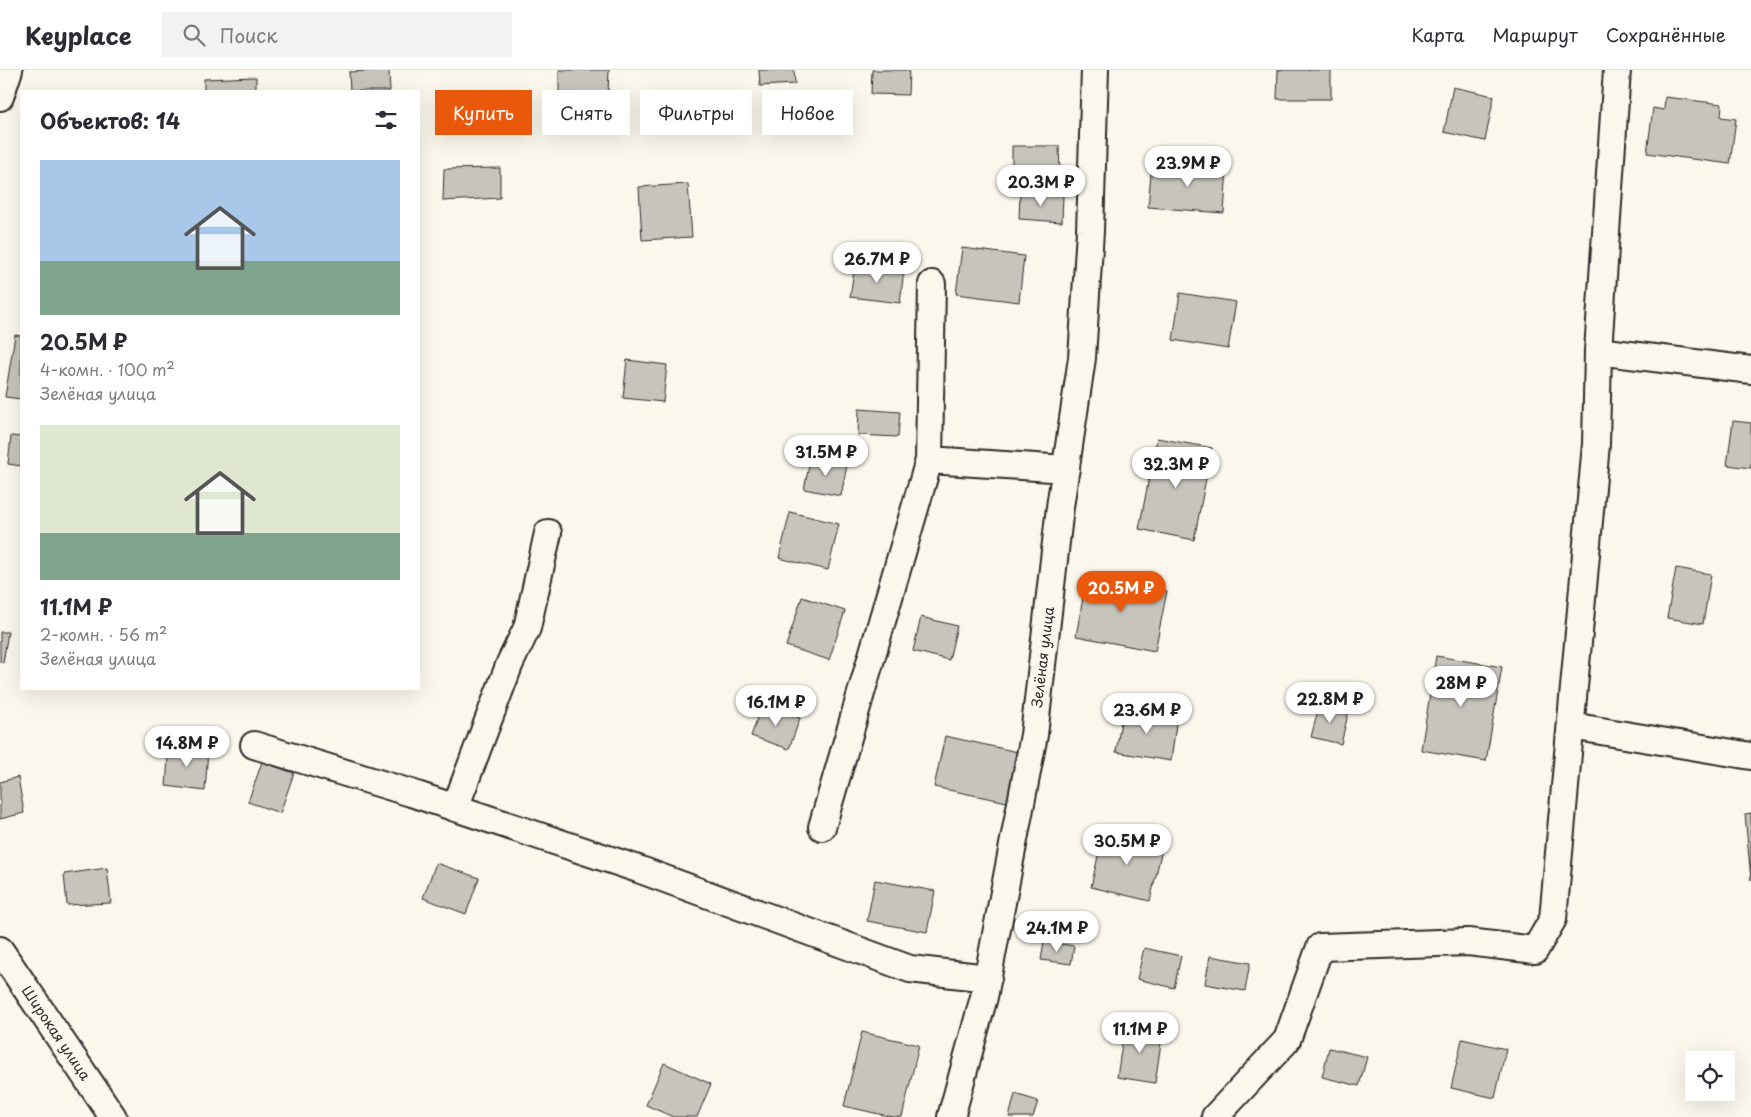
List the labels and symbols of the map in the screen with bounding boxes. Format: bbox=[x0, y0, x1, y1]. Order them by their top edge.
pin: 23.9M ₽ bbox=[1142, 146, 1234, 188]
pin: 20.3M ₽ bbox=[995, 164, 1087, 207]
pin: 26.7M ₽ bbox=[831, 242, 923, 284]
pin: 31.5M ₽ bbox=[780, 434, 872, 477]
pin: 32.3M ₽ bbox=[1130, 446, 1222, 489]
pin: 20.5M ₽ bbox=[1075, 570, 1167, 613]
street label: Зелёная улица bbox=[1026, 605, 1059, 709]
pin: 28M ₽ bbox=[1426, 666, 1496, 708]
pin: 22.8M ₽ bbox=[1284, 682, 1376, 724]
pin: 16.1M ₽ bbox=[730, 684, 822, 727]
pin: 23.6M ₽ bbox=[1101, 692, 1193, 735]
pin: 14.8M ₽ bbox=[141, 726, 233, 768]
pin: 30.5M ₽ bbox=[1081, 824, 1173, 866]
pin: 24.1M ₽ bbox=[1011, 910, 1103, 953]
street label: Широкая улица bbox=[17, 981, 96, 1084]
pin: 11.1M ₽ bbox=[1094, 1012, 1186, 1054]

